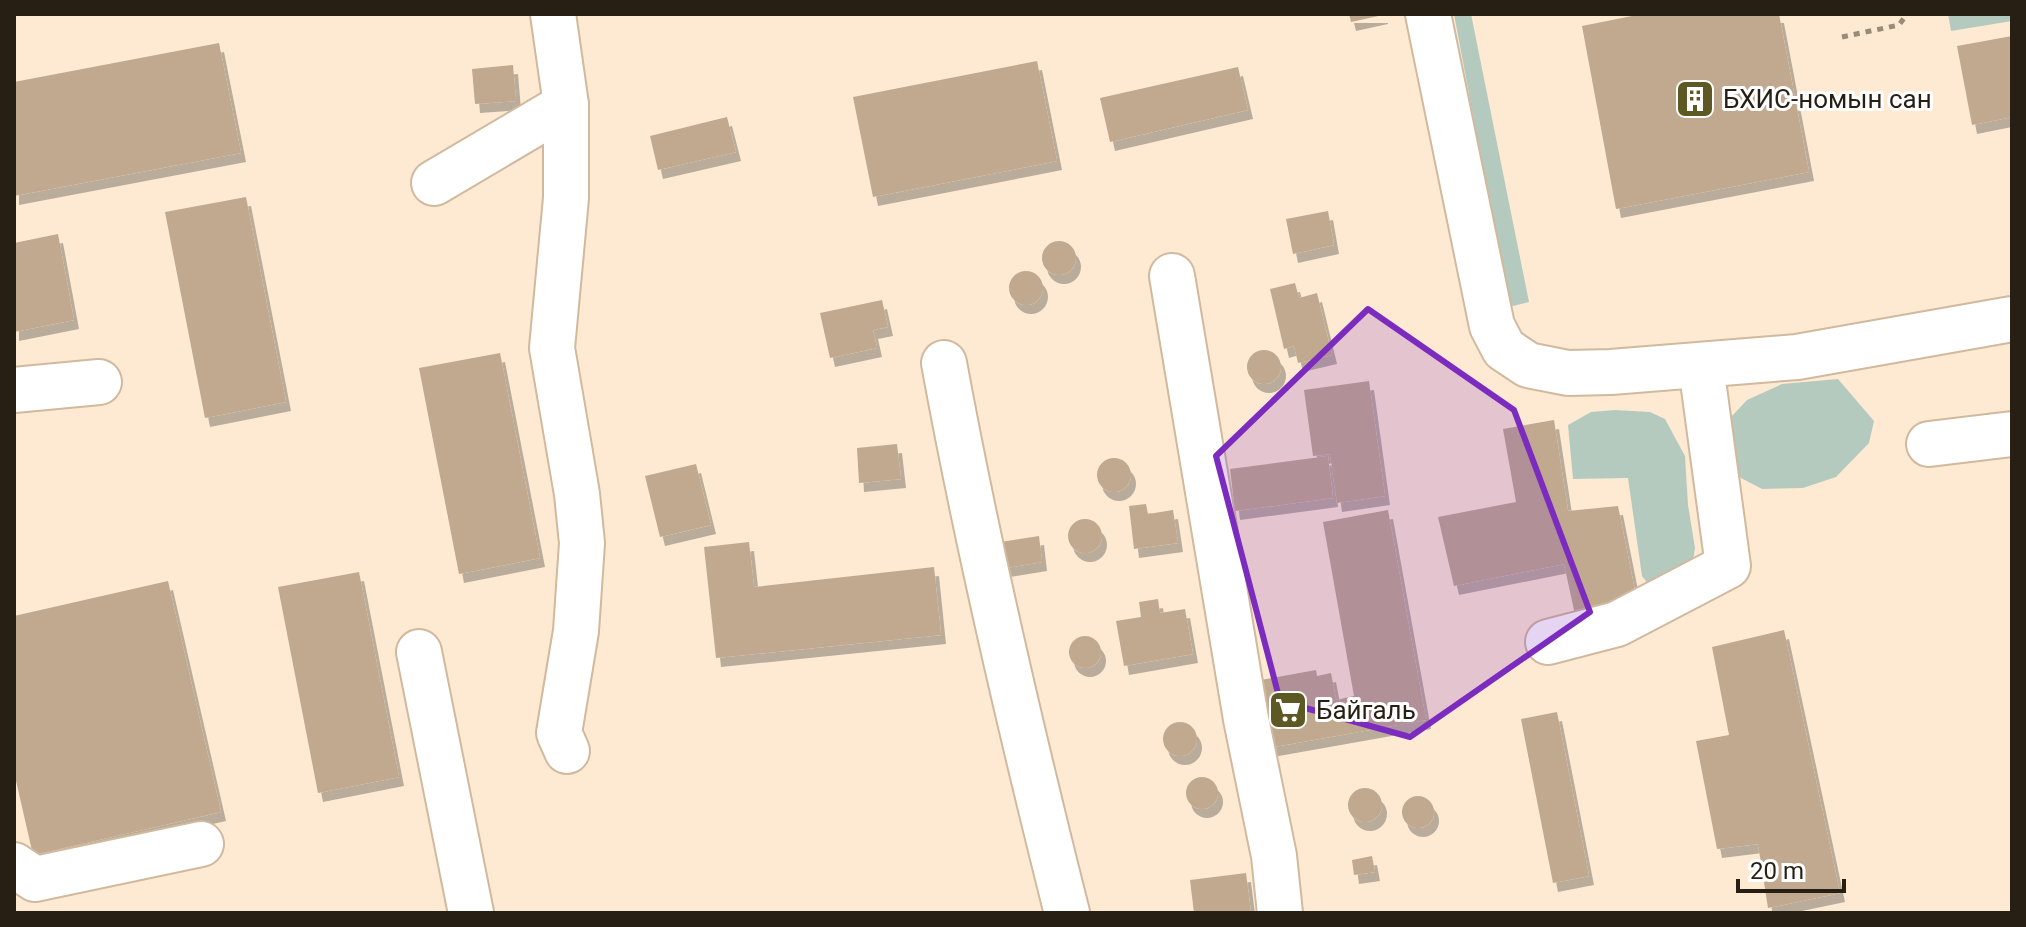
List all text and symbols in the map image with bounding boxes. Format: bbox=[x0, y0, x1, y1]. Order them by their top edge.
building icon: БХИС-номын сан bbox=[1674, 78, 1716, 120]
place label: БХИС-номын сан bbox=[1723, 84, 1932, 114]
supermarket icon: Байгаль bbox=[1267, 689, 1309, 731]
place label: Байгаль bbox=[1316, 695, 1416, 725]
scale bar bbox=[1738, 843, 1844, 893]
text: 20 m bbox=[1750, 857, 1804, 885]

